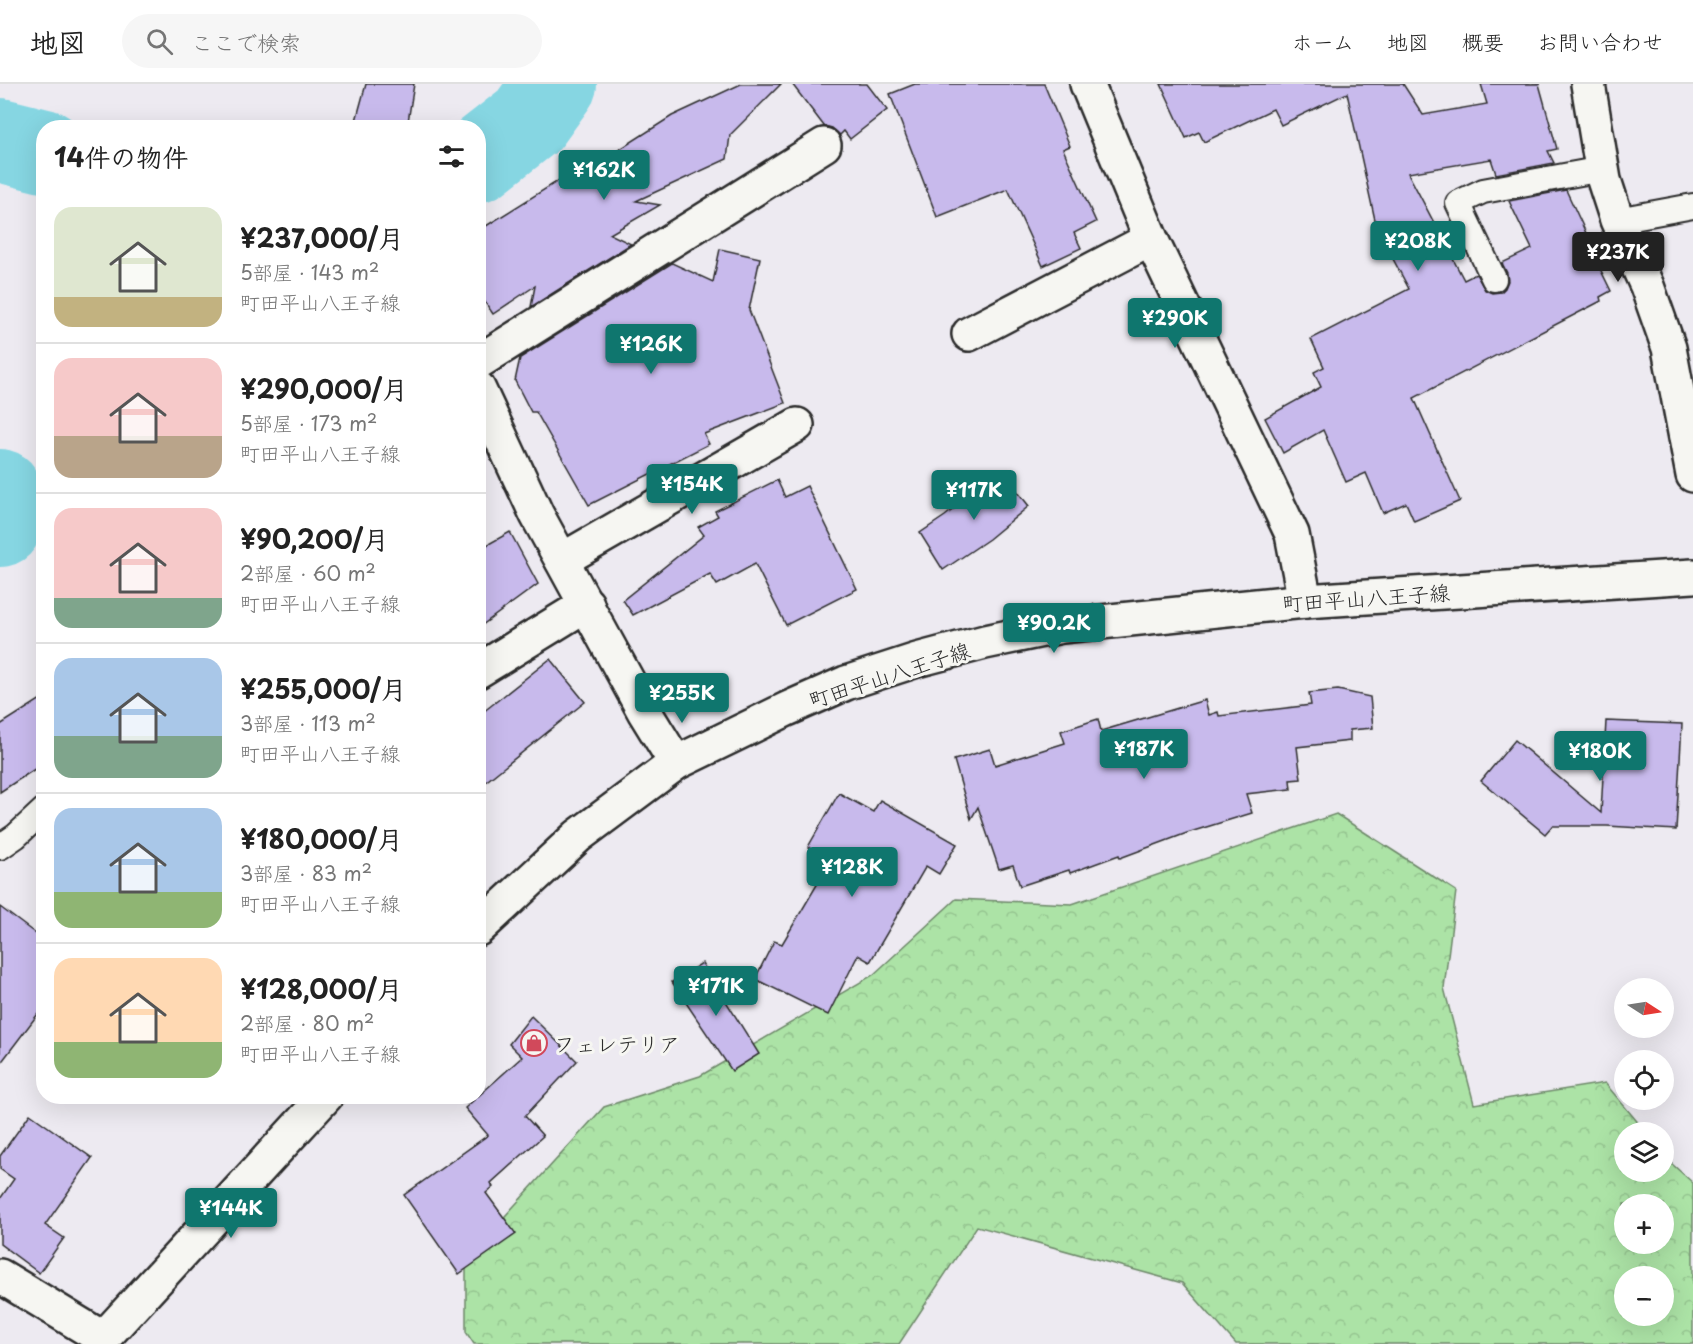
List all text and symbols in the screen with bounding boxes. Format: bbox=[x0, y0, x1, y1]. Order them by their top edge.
search box bbox=[122, 14, 542, 68]
text: 地図 bbox=[30, 20, 86, 63]
icon: search bbox=[143, 25, 176, 58]
text: ここで検索 bbox=[191, 25, 301, 58]
text: ホーム bbox=[1292, 25, 1354, 57]
text: 地図 bbox=[1387, 25, 1429, 57]
text: 概要 bbox=[1462, 25, 1504, 57]
text: お問い合わせ bbox=[1537, 25, 1663, 57]
text: 14件の物件 bbox=[54, 137, 188, 176]
icon: filters bbox=[435, 140, 468, 173]
pin: ¥162K bbox=[562, 150, 646, 201]
text: ¥162K bbox=[573, 154, 635, 184]
text: ¥237,000/月 bbox=[240, 218, 404, 257]
pin: ¥208K bbox=[1376, 221, 1460, 272]
text: ¥208K bbox=[1384, 225, 1452, 255]
icon: home bbox=[102, 231, 174, 303]
pin: ¥237K bbox=[1576, 232, 1660, 283]
text: ¥237K bbox=[1586, 236, 1650, 266]
text: 5部屋 · 143 m² bbox=[240, 257, 379, 287]
text: 町田平山八王子線 bbox=[240, 287, 400, 317]
pin: ¥290K bbox=[1133, 298, 1217, 349]
text: ¥290K bbox=[1142, 302, 1208, 332]
pin: ¥126K bbox=[609, 324, 693, 375]
text: ¥126K bbox=[619, 328, 683, 358]
text: ¥290,000/月 bbox=[240, 369, 408, 408]
icon: home bbox=[102, 382, 174, 454]
text: 5部屋 · 173 m² bbox=[240, 408, 377, 438]
text: 町田平山八王子線 bbox=[240, 438, 400, 468]
pin: ¥154K bbox=[650, 464, 734, 515]
text: ¥154K bbox=[661, 468, 723, 498]
pin: ¥117K bbox=[932, 470, 1016, 521]
text: ¥117K bbox=[946, 474, 1003, 504]
text: ¥90,200/月 bbox=[240, 519, 389, 558]
icon: home bbox=[102, 532, 174, 604]
text: 2部屋 · 60 m² bbox=[240, 558, 376, 588]
street label: 町田平山八王子線 bbox=[1281, 575, 1451, 619]
text: 町田平山八王子線 bbox=[240, 588, 400, 618]
pin: ¥90.2K bbox=[1005, 603, 1103, 654]
text: ¥90.2K bbox=[1017, 607, 1091, 637]
street label: 町田平山八王子線 bbox=[804, 633, 974, 715]
text: ¥255,000/月 bbox=[240, 669, 407, 708]
pin: ¥255K bbox=[640, 673, 724, 724]
text: ¥255K bbox=[649, 677, 715, 707]
icon: home bbox=[102, 682, 174, 754]
text: 3部屋 · 113 m² bbox=[240, 708, 376, 738]
pin: ¥187K bbox=[1102, 729, 1186, 780]
pin: ¥180K bbox=[1558, 731, 1642, 782]
text: ¥187K bbox=[1114, 733, 1174, 763]
text: ¥180K bbox=[1568, 735, 1632, 765]
text: 町田平山八王子線 bbox=[240, 738, 400, 768]
text: ¥180,000/月 bbox=[240, 819, 403, 858]
icon: home bbox=[102, 832, 174, 904]
pin: ¥128K bbox=[810, 847, 894, 898]
text: ¥128K bbox=[821, 851, 883, 881]
text: 3部屋 · 83 m² bbox=[240, 858, 372, 888]
text: 町田平山八王子線 bbox=[240, 888, 400, 918]
pin: ¥171K bbox=[674, 966, 758, 1017]
text: ¥128,000/月 bbox=[240, 969, 403, 1008]
text: ¥171K bbox=[688, 970, 744, 1000]
north arrow bbox=[1614, 978, 1674, 1038]
map controls bbox=[1614, 978, 1674, 1326]
icon: home bbox=[102, 982, 174, 1054]
text: 2部屋 · 80 m² bbox=[240, 1008, 374, 1038]
place label: フェレテリア bbox=[554, 1027, 680, 1059]
shop icon: フェレテリア bbox=[519, 1028, 549, 1058]
text: 町田平山八王子線 bbox=[240, 1038, 400, 1068]
button: locate bbox=[1614, 1050, 1674, 1110]
button: layers bbox=[1614, 1122, 1674, 1182]
pin: ¥144K bbox=[189, 1188, 273, 1239]
text: ¥144K bbox=[199, 1192, 263, 1222]
button: + bbox=[1614, 1194, 1674, 1254]
button: − bbox=[1614, 1266, 1674, 1326]

